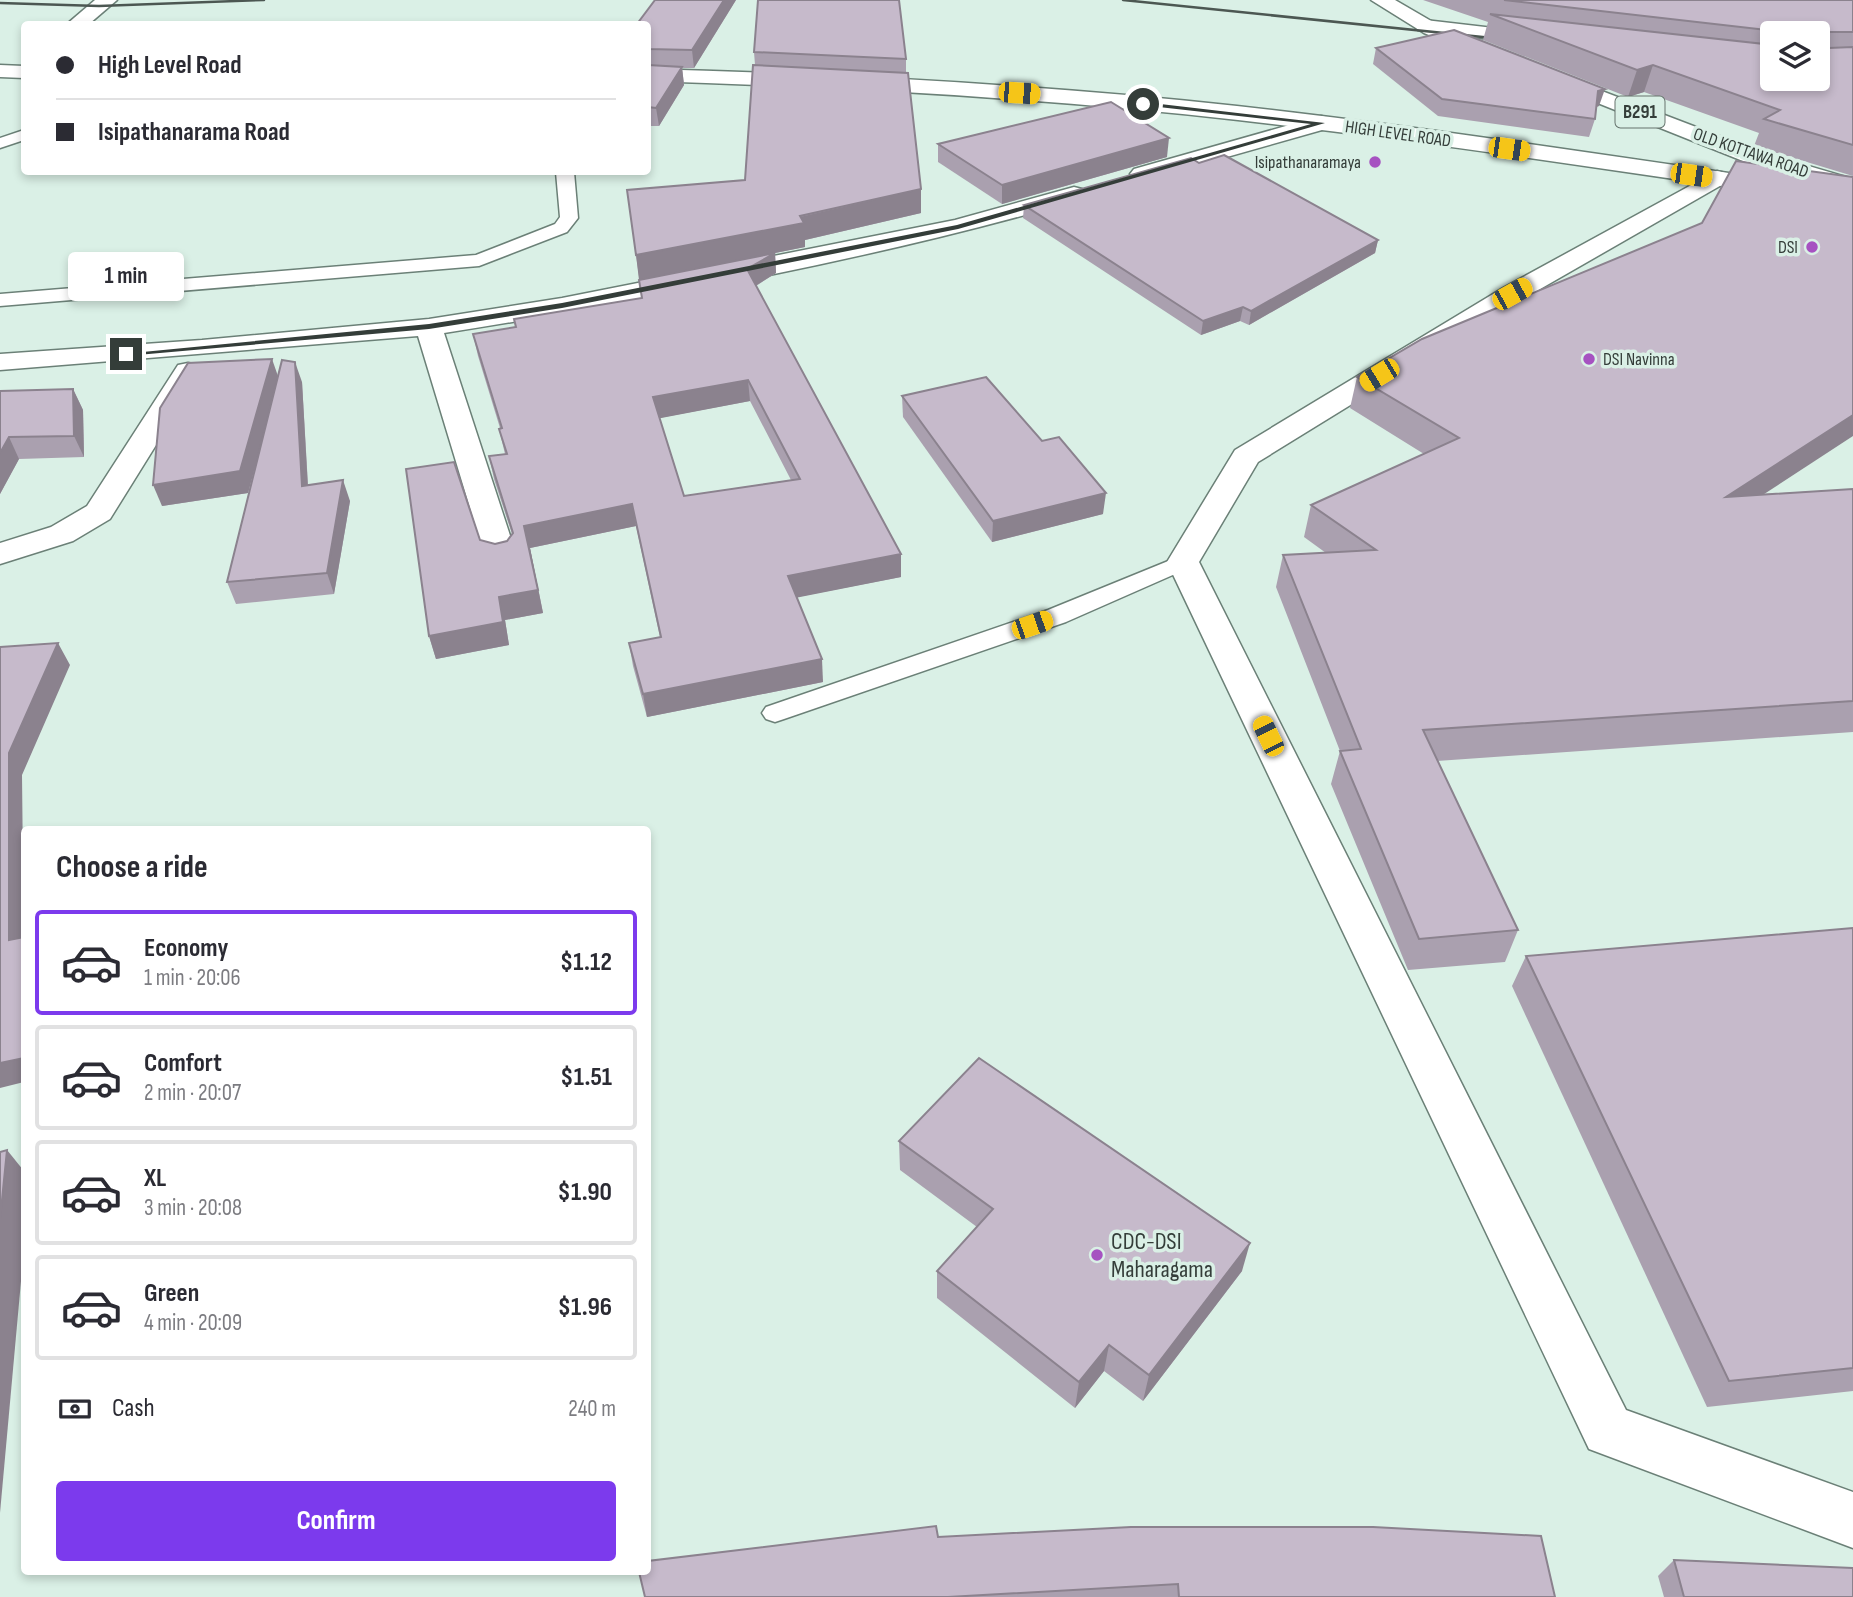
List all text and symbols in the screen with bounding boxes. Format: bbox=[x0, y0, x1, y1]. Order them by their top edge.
map controls bbox=[1760, 21, 1830, 91]
button: layers bbox=[1760, 21, 1830, 91]
text: High Level Road bbox=[98, 50, 242, 81]
car bbox=[998, 81, 1041, 105]
route start bbox=[1127, 88, 1159, 120]
road number: B291 bbox=[1616, 96, 1664, 128]
street label: HIGH LEVEL ROAD bbox=[1344, 116, 1452, 152]
text: Isipathanarama Road bbox=[98, 117, 290, 148]
street label: OLD KOTTAWA ROAD bbox=[1691, 123, 1811, 183]
car bbox=[1487, 136, 1532, 162]
place label: Isipathanaramaya bbox=[1255, 152, 1361, 173]
marker: Isipathanaramaya bbox=[1367, 154, 1383, 170]
car bbox=[1669, 162, 1714, 188]
place label: DSI bbox=[1778, 237, 1798, 258]
marker: DSI bbox=[1804, 239, 1820, 255]
callout: 1 min bbox=[68, 252, 184, 302]
text: 1 min bbox=[105, 262, 147, 290]
car bbox=[1489, 275, 1536, 313]
route end bbox=[110, 338, 142, 370]
place label: DSI Navinna bbox=[1603, 349, 1675, 370]
marker: DSI Navinna bbox=[1581, 351, 1597, 367]
car bbox=[1356, 355, 1403, 395]
car bbox=[1009, 608, 1056, 642]
car bbox=[1250, 713, 1287, 759]
text: Choose a ride bbox=[56, 848, 208, 887]
icon: car bbox=[60, 931, 123, 994]
text: Economy bbox=[144, 933, 228, 964]
text: $1.12 bbox=[560, 947, 612, 978]
text: 1 min · 20:06 bbox=[144, 964, 241, 992]
icon: car bbox=[60, 1046, 123, 1109]
text: Comfort bbox=[144, 1048, 222, 1079]
text: $1.51 bbox=[560, 1062, 612, 1093]
text: 2 min · 20:07 bbox=[144, 1079, 241, 1107]
icon: car bbox=[60, 1161, 123, 1224]
text: XL bbox=[144, 1163, 166, 1194]
text: $1.90 bbox=[558, 1177, 612, 1208]
text: 3 min · 20:08 bbox=[144, 1194, 242, 1222]
place label: CDC-DSI Maharagama bbox=[1111, 1227, 1213, 1284]
marker: CDC-DSI Maharagama bbox=[1089, 1247, 1105, 1263]
icon: car bbox=[60, 1276, 123, 1339]
text: Green bbox=[144, 1278, 199, 1309]
text: $1.96 bbox=[558, 1292, 612, 1323]
text: 4 min · 20:09 bbox=[144, 1309, 242, 1337]
icon: cash bbox=[56, 1390, 94, 1428]
text: Cash bbox=[112, 1393, 155, 1424]
text: 240 m bbox=[568, 1395, 616, 1423]
button: Confirm bbox=[56, 1481, 616, 1561]

